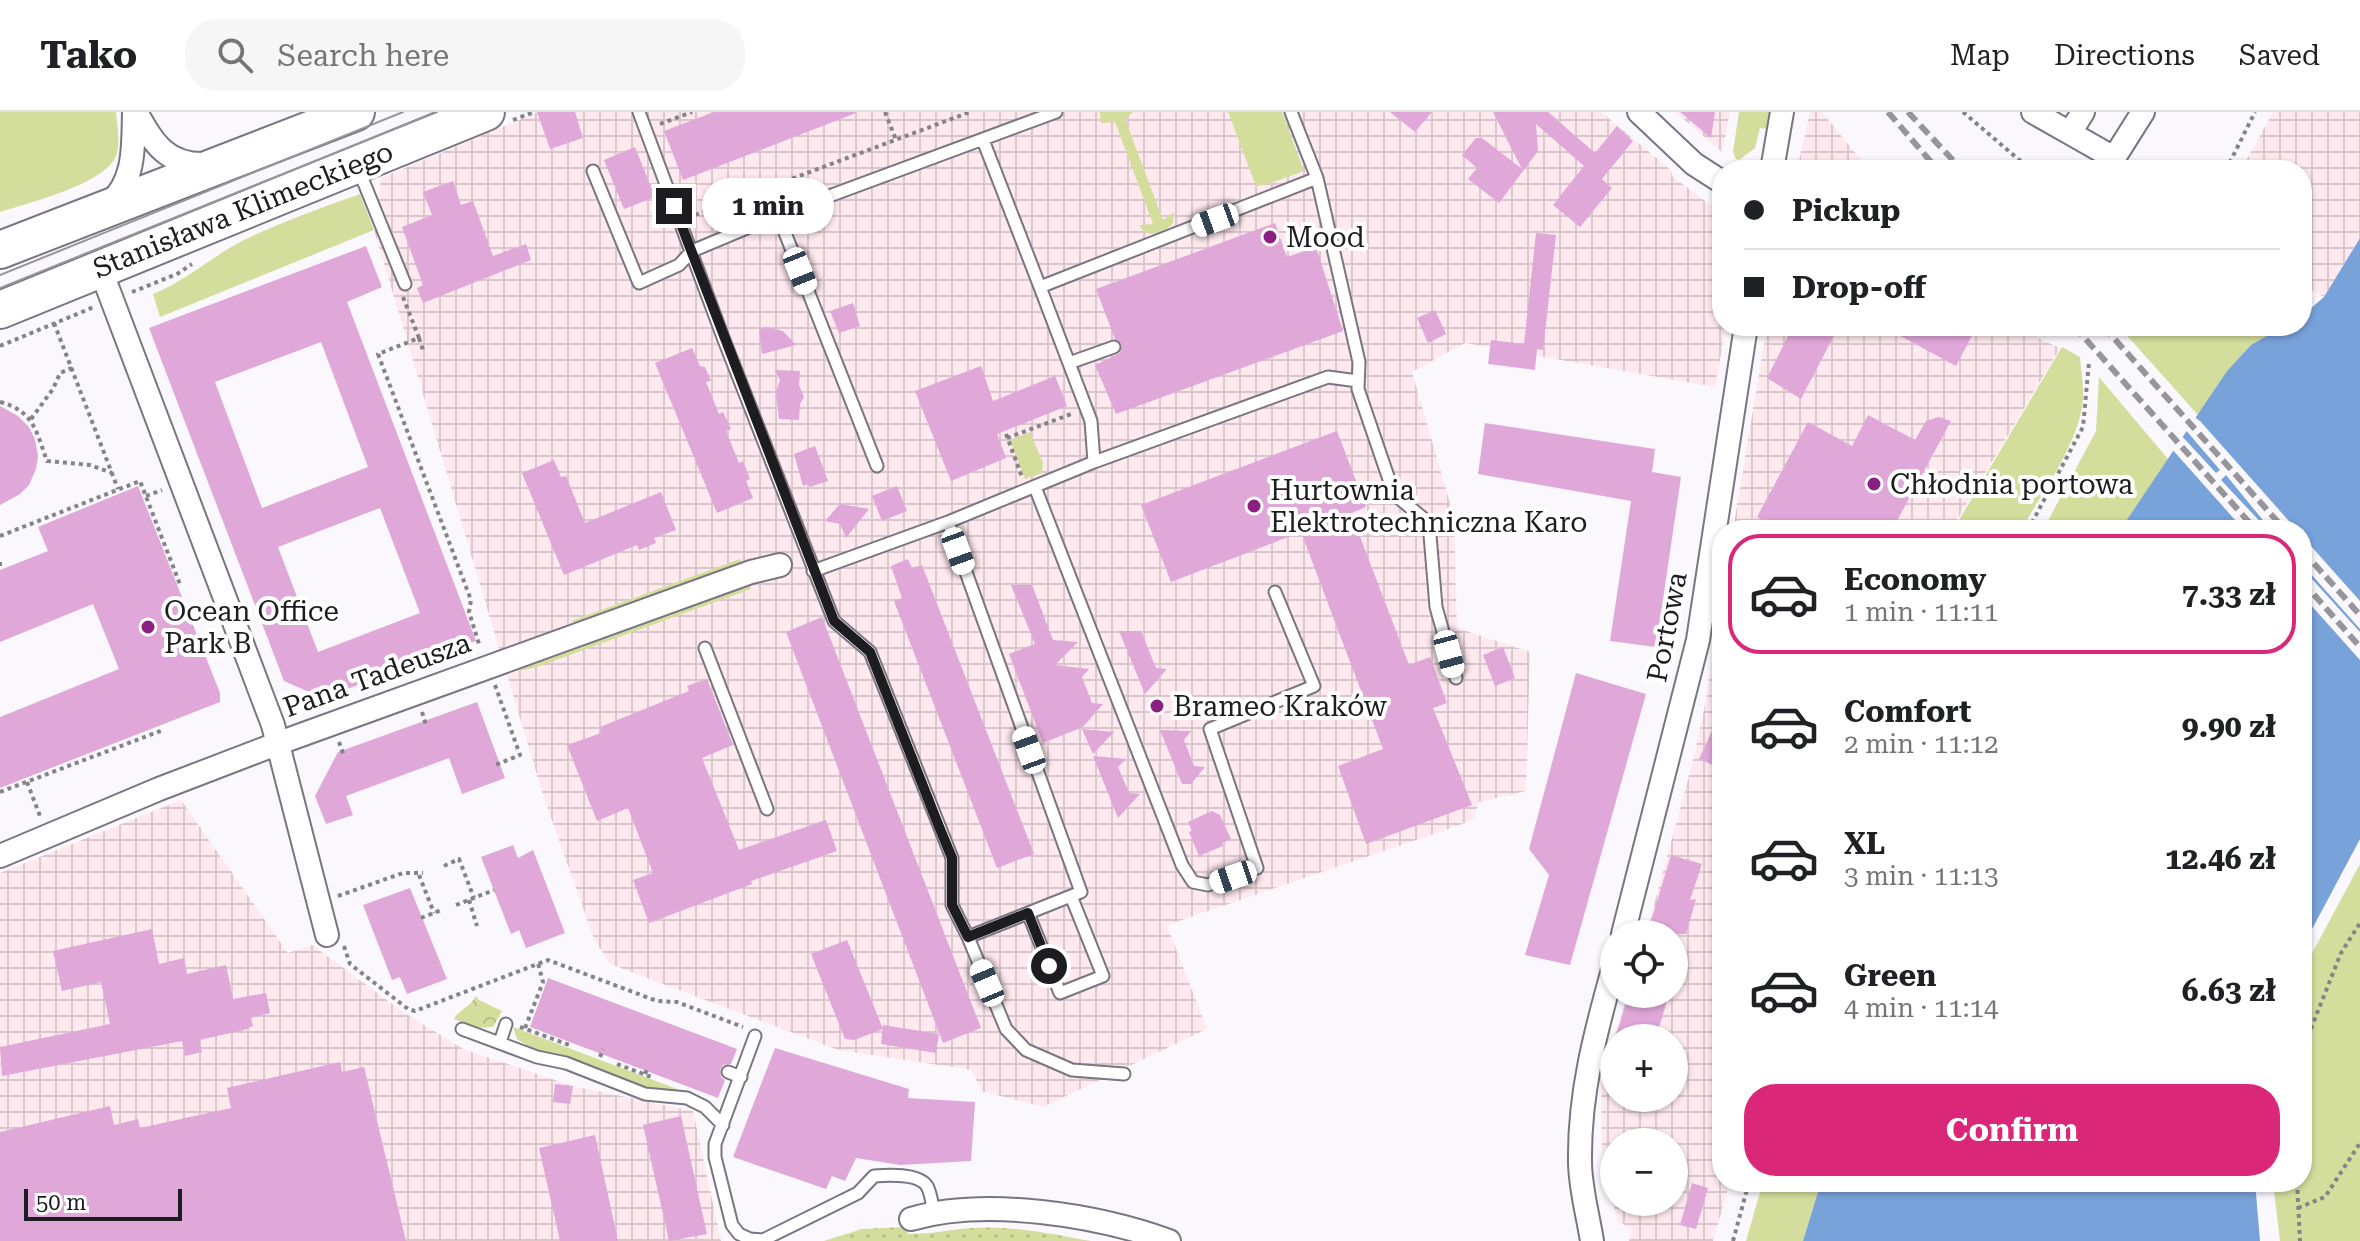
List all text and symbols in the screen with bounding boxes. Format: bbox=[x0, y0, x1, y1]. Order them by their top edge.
search box bbox=[185, 19, 745, 91]
text: Tako bbox=[40, 33, 137, 77]
icon: search bbox=[213, 33, 257, 77]
text: Search here bbox=[277, 38, 449, 73]
text: Map bbox=[1950, 39, 2010, 72]
text: Directions bbox=[2054, 39, 2195, 72]
text: Saved bbox=[2239, 39, 2320, 72]
street label: Stanisława Klimeckiego bbox=[88, 135, 398, 285]
callout: 1 min bbox=[702, 178, 834, 234]
route end bbox=[656, 188, 692, 224]
text: 1 min bbox=[732, 191, 804, 221]
text: Pickup bbox=[1792, 193, 1900, 228]
car bbox=[1188, 201, 1242, 239]
place label: Mood bbox=[1286, 221, 1365, 254]
marker: Mood bbox=[1261, 228, 1279, 246]
car bbox=[780, 244, 820, 298]
text: Drop-off bbox=[1792, 270, 1926, 305]
place label: Chłodnia portowa bbox=[1890, 468, 2133, 501]
place label: Hurtownia Elektrotechniczna Karo bbox=[1270, 474, 1587, 539]
marker: Chłodnia portowa bbox=[1865, 475, 1883, 493]
marker: Hurtownia Elektrotechniczna Karo bbox=[1245, 497, 1263, 515]
car bbox=[939, 524, 977, 578]
icon: car bbox=[1748, 558, 1820, 630]
text: Economy bbox=[1844, 562, 1986, 597]
street label: Portowa bbox=[1640, 569, 1694, 685]
text: 7.33 zł bbox=[2182, 577, 2276, 612]
place label: Ocean Office Park B bbox=[164, 595, 339, 660]
text: 1 min · 11:11 bbox=[1844, 597, 1999, 627]
marker: Ocean Office Park B bbox=[139, 618, 157, 636]
street label: Pana Tadeusza bbox=[279, 626, 475, 724]
car bbox=[1431, 628, 1467, 680]
place label: Brameo Kraków bbox=[1173, 690, 1388, 723]
icon: car bbox=[1748, 690, 1820, 762]
text: Comfort bbox=[1844, 694, 1971, 729]
marker: Brameo Kraków bbox=[1148, 697, 1166, 715]
text: 9.90 zł bbox=[2182, 709, 2276, 744]
car bbox=[1010, 723, 1048, 777]
text: 2 min · 11:12 bbox=[1844, 729, 1999, 759]
icon: car bbox=[1748, 822, 1820, 894]
text: XL bbox=[1844, 826, 1885, 861]
text: 12.46 zł bbox=[2165, 841, 2276, 876]
car bbox=[1206, 858, 1260, 896]
text: 3 min · 11:13 bbox=[1844, 861, 1999, 891]
map controls bbox=[1600, 920, 1688, 1216]
button: locate bbox=[1600, 920, 1688, 1008]
route start bbox=[1031, 948, 1067, 984]
icon: car bbox=[1748, 954, 1820, 1026]
car bbox=[967, 956, 1007, 1010]
text: Green bbox=[1844, 958, 1936, 993]
text: 6.63 zł bbox=[2182, 973, 2276, 1008]
text: 4 min · 11:14 bbox=[1844, 993, 1999, 1023]
button: + bbox=[1600, 1024, 1688, 1112]
button: Confirm bbox=[1744, 1084, 2280, 1176]
button: − bbox=[1600, 1128, 1688, 1216]
scale bar bbox=[24, 1185, 182, 1221]
text: 50 m bbox=[36, 1190, 86, 1215]

